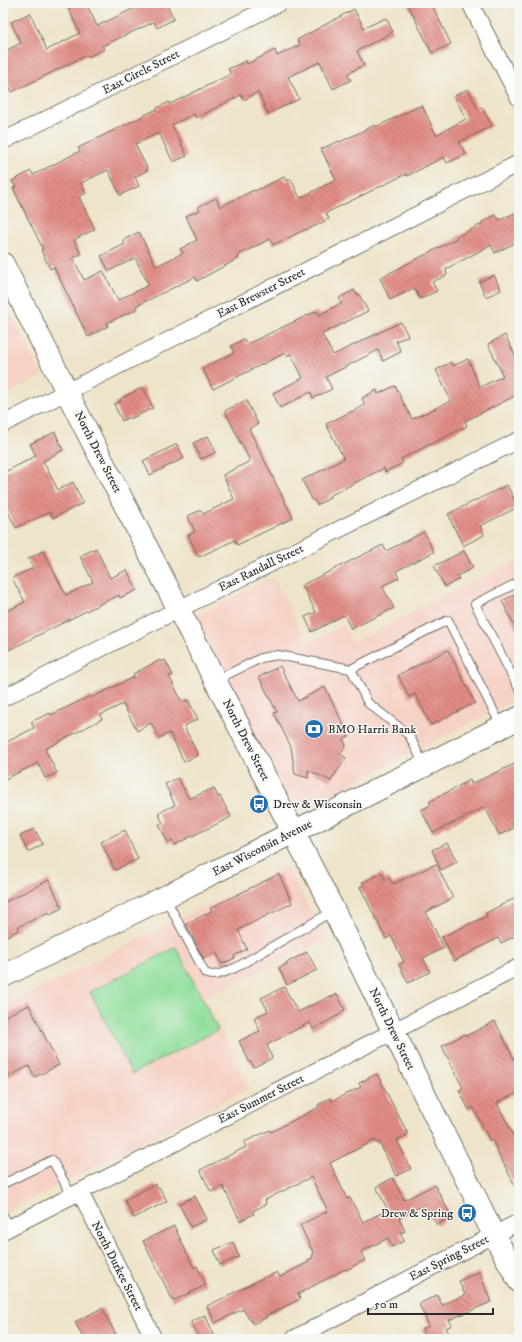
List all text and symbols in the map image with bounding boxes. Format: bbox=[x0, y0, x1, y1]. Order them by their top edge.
street label: East Circle Street bbox=[100, 46, 182, 98]
street label: East Brewster Street bbox=[214, 264, 308, 322]
street label: North Drew Street bbox=[71, 409, 125, 495]
street label: East Randall Street bbox=[216, 541, 306, 595]
street label: North Drew Street bbox=[219, 697, 273, 783]
bank icon: BMO Harris Bank bbox=[303, 718, 325, 740]
place label: BMO Harris Bank bbox=[328, 722, 416, 737]
bus stop icon: Drew & Wisconsin bbox=[248, 793, 270, 815]
place label: Drew & Wisconsin bbox=[273, 797, 363, 812]
street label: East Wisconsin Avenue bbox=[210, 816, 314, 880]
street label: North Drew Street bbox=[366, 985, 418, 1073]
street label: East Summer Street bbox=[215, 1071, 307, 1127]
bus stop icon: Drew & Spring bbox=[456, 1202, 478, 1224]
place label: Drew & Spring bbox=[381, 1206, 453, 1221]
street label: North Durkee Street bbox=[88, 1219, 146, 1313]
street label: East Spring Street bbox=[407, 1232, 491, 1284]
scale bar bbox=[368, 1290, 493, 1316]
text: 50 m bbox=[374, 1297, 398, 1312]

